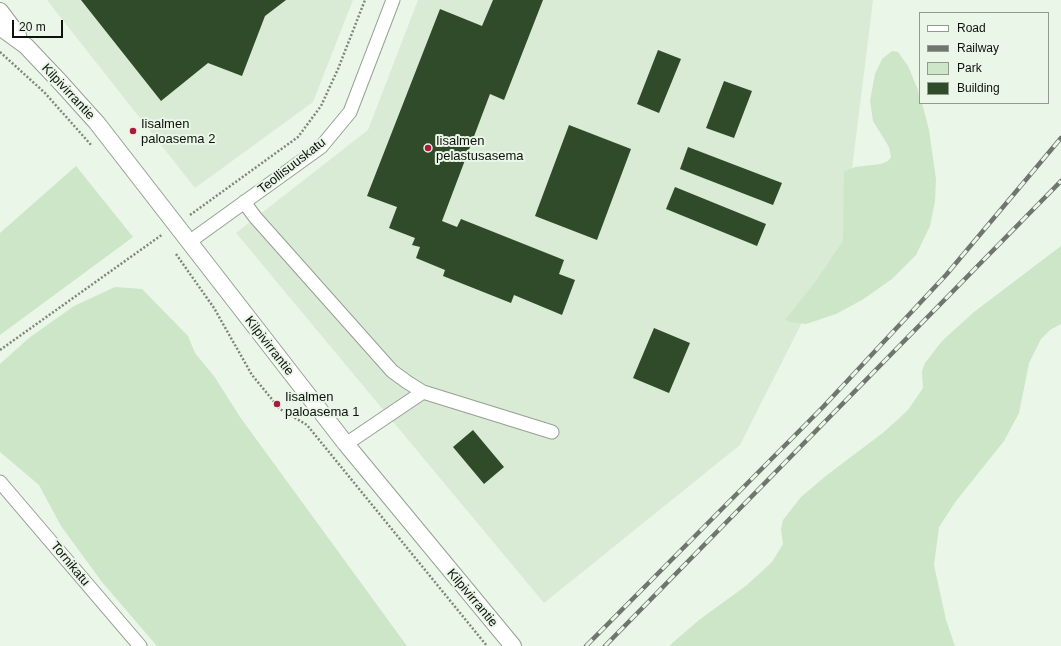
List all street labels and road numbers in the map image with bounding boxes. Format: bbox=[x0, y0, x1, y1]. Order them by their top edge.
street label: Kilpivirrantie bbox=[38, 61, 98, 123]
street label: Teollisuuskatu bbox=[255, 135, 329, 197]
street label: Kilpivirrantie bbox=[241, 313, 297, 379]
street label: Tornikatu bbox=[47, 539, 93, 589]
street label: Kilpivirrantie bbox=[443, 566, 501, 630]

